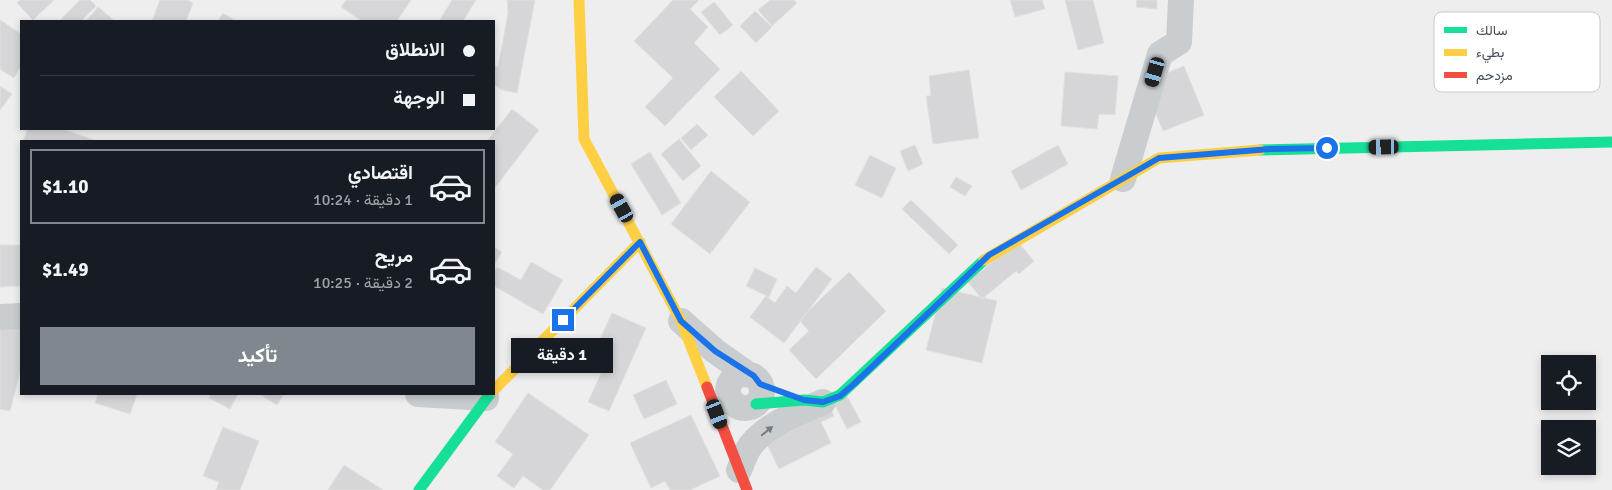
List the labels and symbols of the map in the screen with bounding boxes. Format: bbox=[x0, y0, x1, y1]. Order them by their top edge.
legend bbox=[1434, 12, 1600, 92]
text: سالك bbox=[1476, 22, 1507, 39]
text: بطيء bbox=[1476, 44, 1504, 64]
car bbox=[1143, 56, 1166, 88]
text: مزدحم bbox=[1476, 67, 1513, 84]
route start bbox=[1316, 137, 1338, 159]
car bbox=[1368, 139, 1399, 155]
car bbox=[608, 191, 635, 225]
route end bbox=[552, 309, 574, 331]
callout: 1 دقيقة bbox=[512, 338, 614, 372]
car bbox=[704, 397, 729, 431]
one-way arrow bbox=[761, 426, 774, 437]

